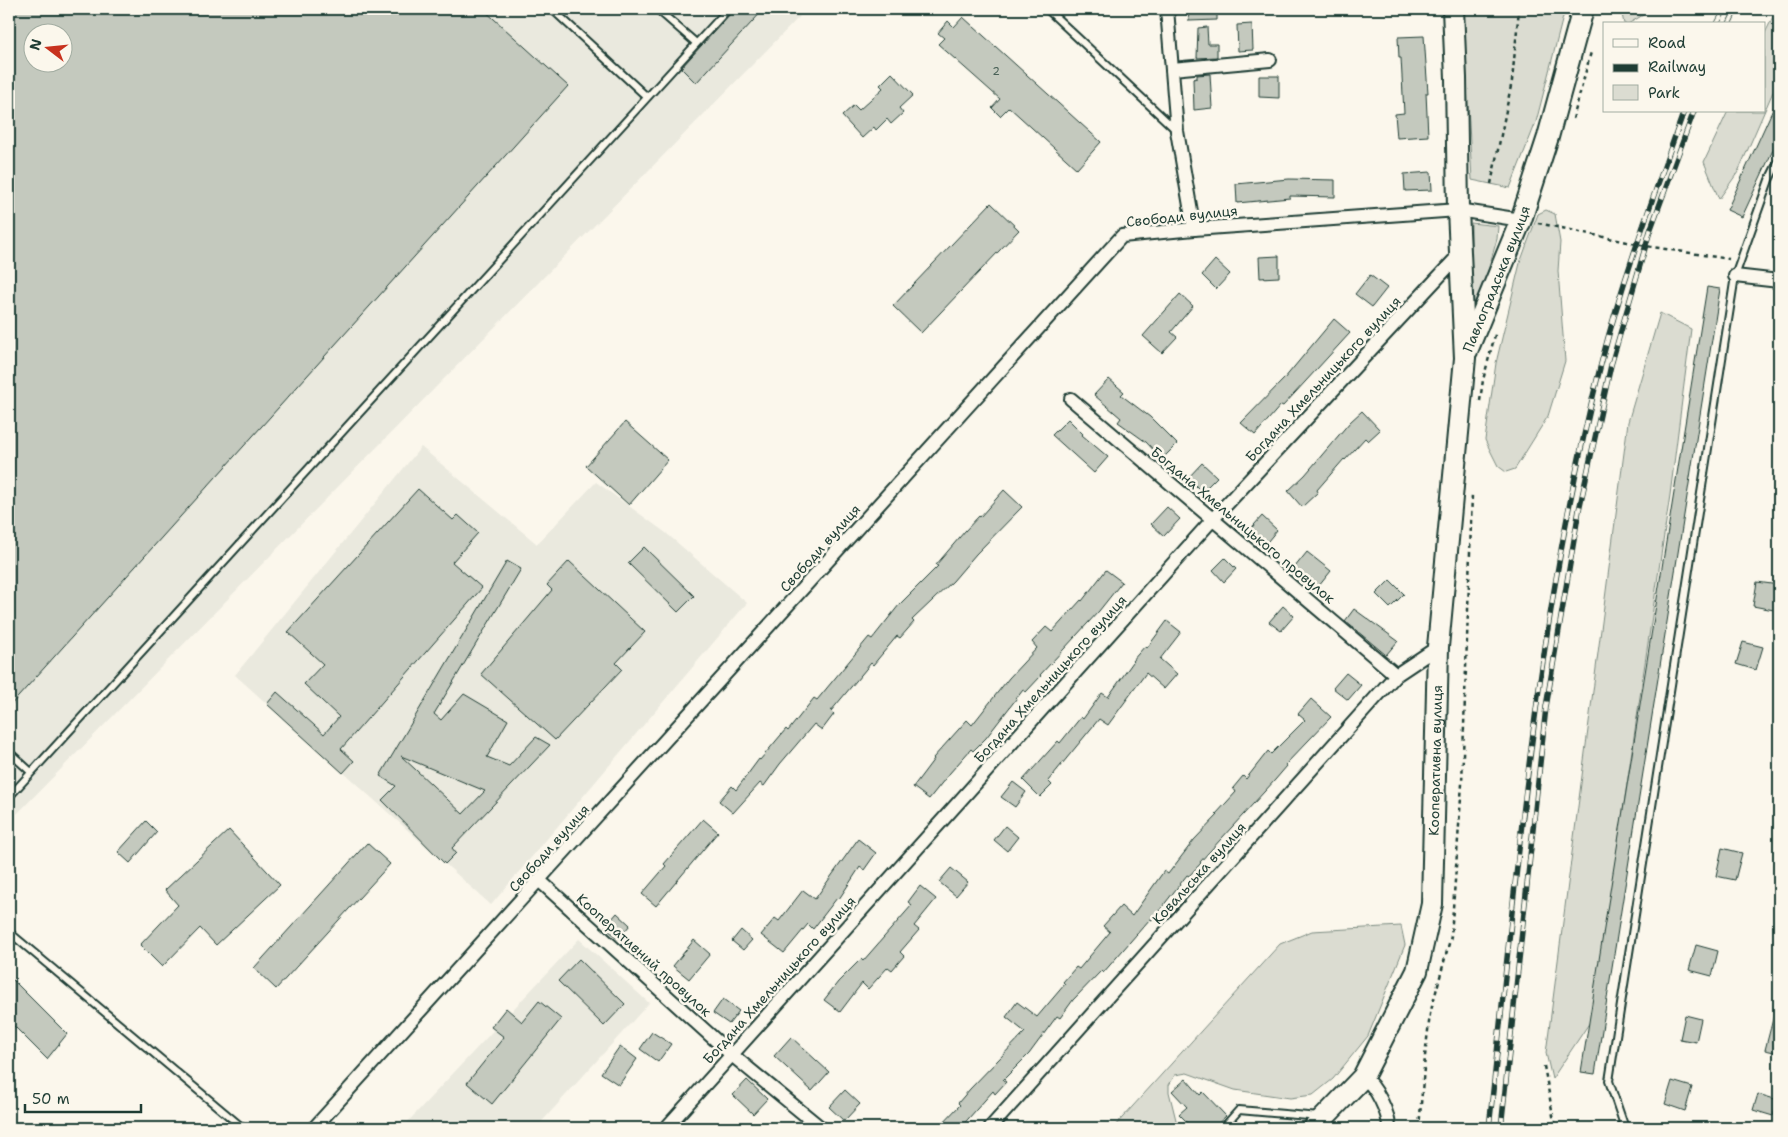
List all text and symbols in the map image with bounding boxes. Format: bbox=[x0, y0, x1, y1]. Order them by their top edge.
north arrow bbox=[22, 22, 72, 72]
legend bbox=[1603, 22, 1766, 112]
text: Road bbox=[1648, 33, 1686, 53]
text: N bbox=[25, 37, 46, 52]
text: Railway bbox=[1648, 57, 1706, 77]
house number: 2 bbox=[992, 64, 1000, 79]
text: Park bbox=[1648, 83, 1680, 103]
street label: Свободи вулиця bbox=[1125, 201, 1239, 231]
street label: Павлоградська вулиця bbox=[1459, 203, 1534, 355]
street label: Богдана Хмельницького вулиця bbox=[1241, 292, 1405, 466]
street label: Богдана Хмельницького провулок bbox=[1147, 443, 1339, 608]
street label: Свободи вулиця bbox=[776, 500, 864, 596]
street label: Богдана Хмельницького вулиця bbox=[970, 591, 1130, 767]
street label: Кооперативна вулиця bbox=[1425, 685, 1446, 836]
street label: Свободи вулиця bbox=[505, 800, 593, 896]
street label: Ковальська вулиця bbox=[1148, 818, 1250, 928]
street label: Кооперативний провулок bbox=[573, 890, 716, 1021]
street label: Богдана Хмельницького вулиця bbox=[699, 892, 859, 1068]
scale bar bbox=[25, 1082, 141, 1114]
text: 50 m bbox=[32, 1089, 70, 1109]

